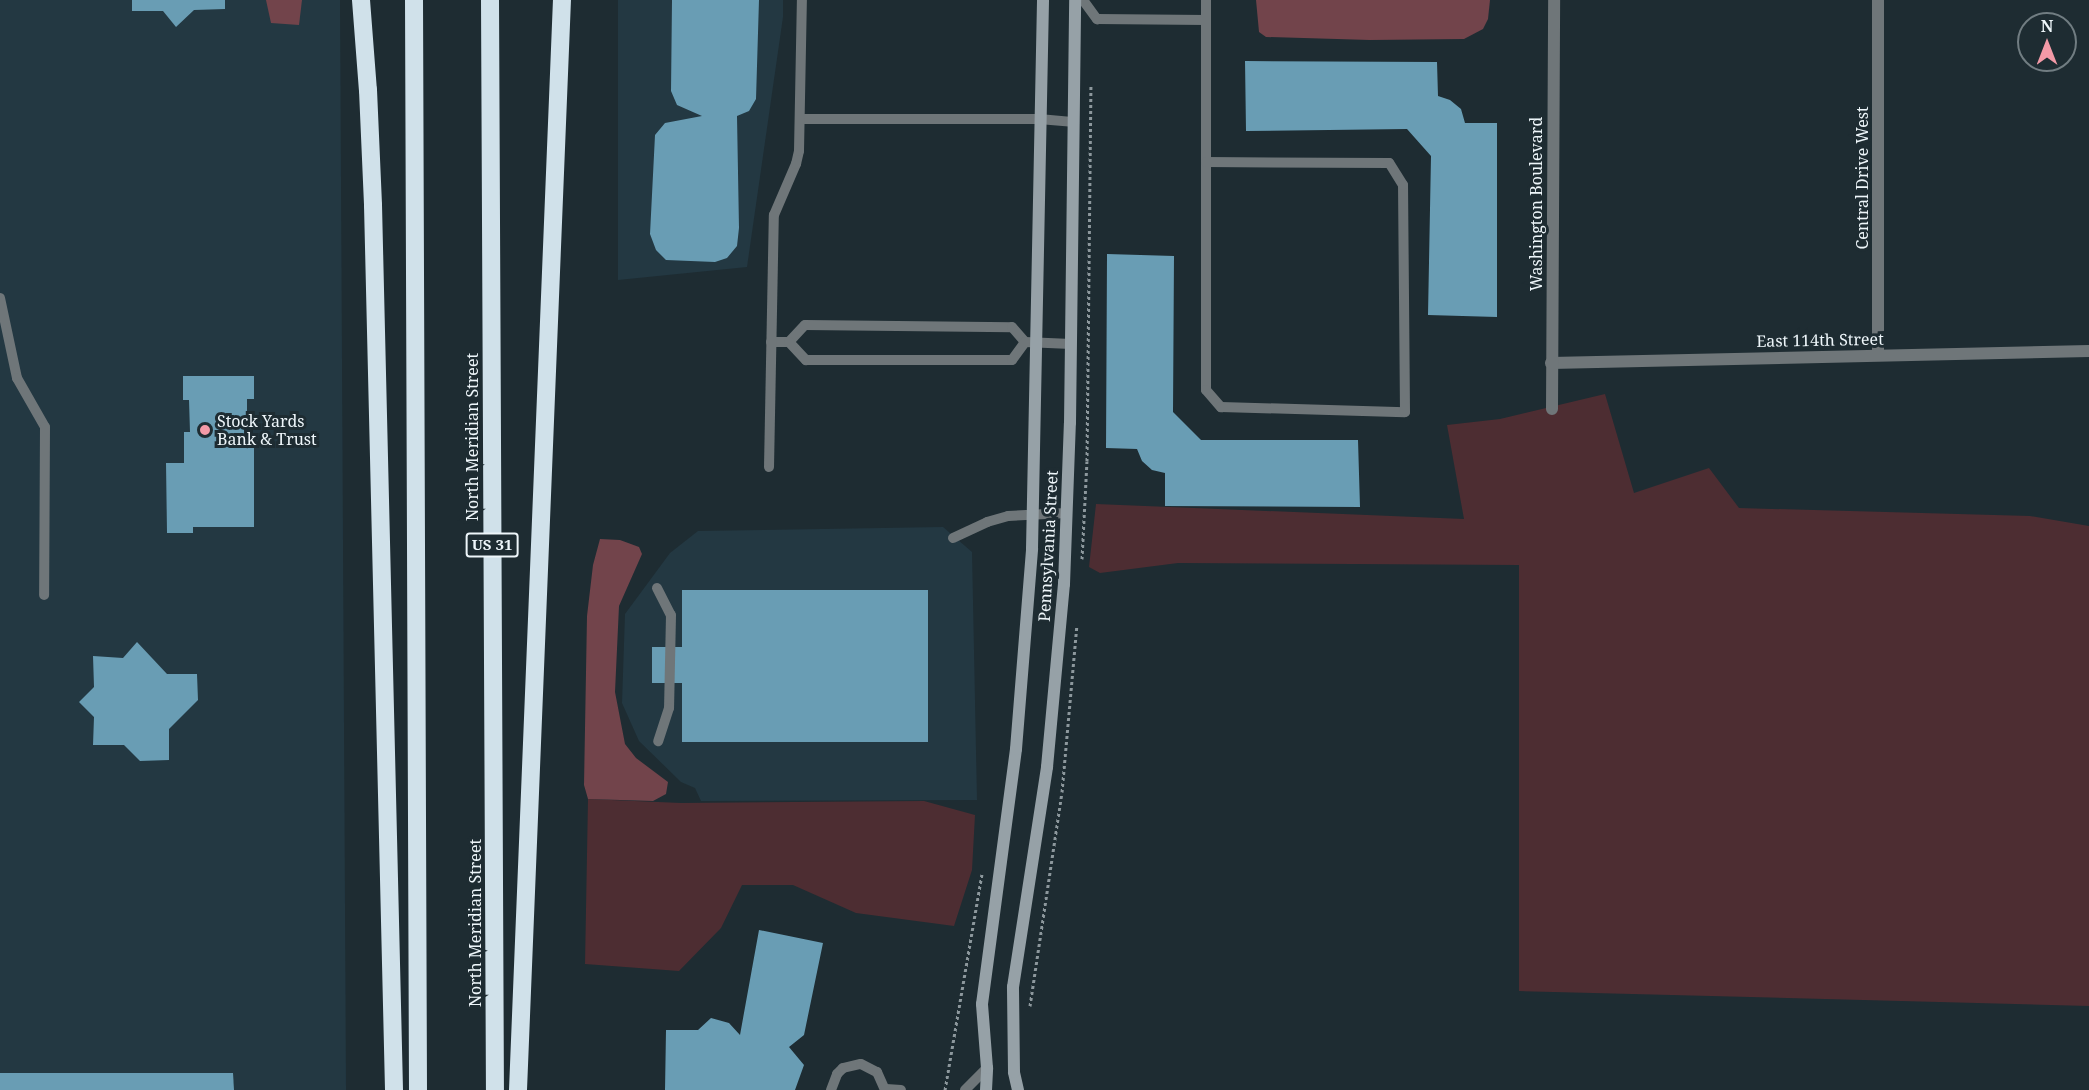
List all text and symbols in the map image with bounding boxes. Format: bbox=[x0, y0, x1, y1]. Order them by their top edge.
north arrow bbox=[2017, 12, 2077, 72]
text: N bbox=[2041, 15, 2053, 37]
street label: Central Drive West bbox=[1852, 106, 1872, 250]
street label: Washington Boulevard bbox=[1526, 117, 1546, 291]
street label: East 114th Street bbox=[1756, 329, 1884, 351]
street label: North Meridian Street bbox=[462, 353, 482, 521]
place label: Stock Yards Bank & Trust bbox=[217, 411, 317, 449]
marker: Stock Yards Bank & Trust bbox=[198, 423, 212, 437]
street label: Pennsylvania Street bbox=[1034, 470, 1062, 622]
road number: US 31 bbox=[465, 533, 519, 557]
street label: North Meridian Street bbox=[465, 839, 485, 1007]

